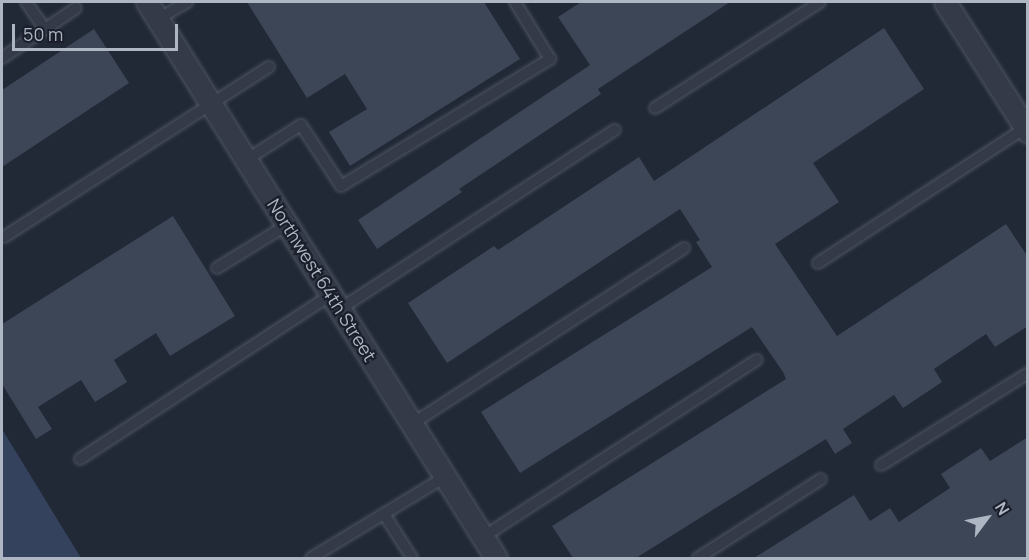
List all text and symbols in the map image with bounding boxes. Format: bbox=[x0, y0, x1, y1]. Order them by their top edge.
scale bar bbox=[15, 12, 182, 50]
text: 50 m bbox=[23, 22, 63, 46]
street label: Northwest 64th Street bbox=[263, 195, 381, 365]
north arrow bbox=[957, 488, 1017, 548]
text: N bbox=[990, 498, 1015, 519]

